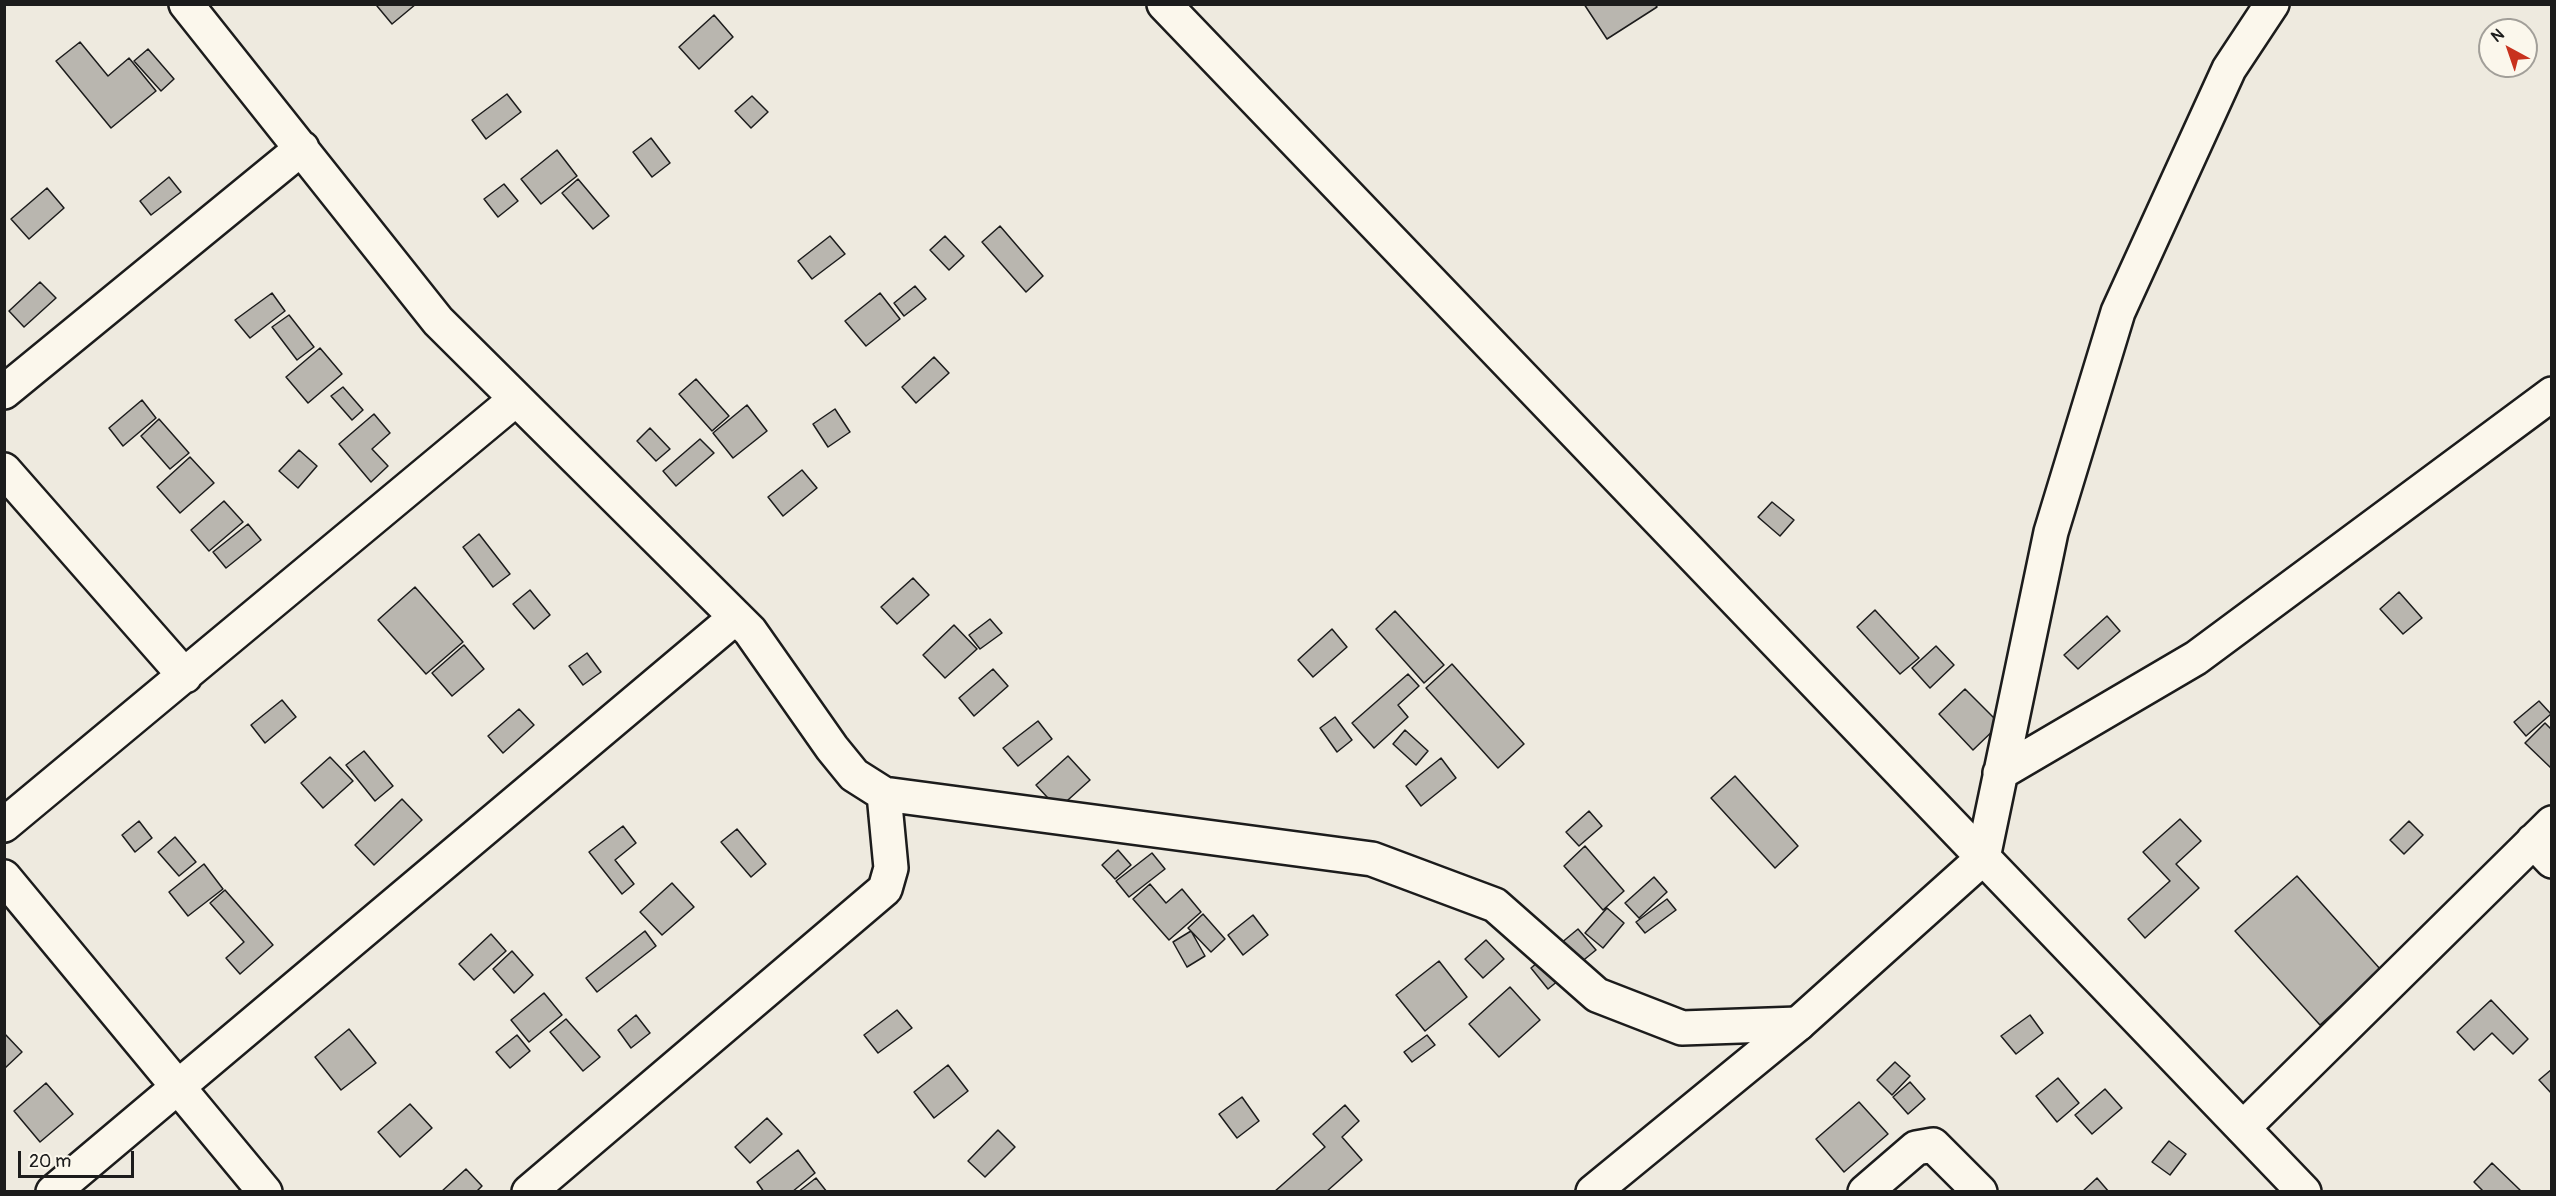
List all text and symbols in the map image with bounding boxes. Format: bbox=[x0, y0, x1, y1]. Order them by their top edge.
north arrow bbox=[2478, 18, 2538, 78]
text: N bbox=[2487, 25, 2508, 47]
scale bar bbox=[21, 1139, 136, 1177]
text: 20 m bbox=[29, 1150, 71, 1173]

